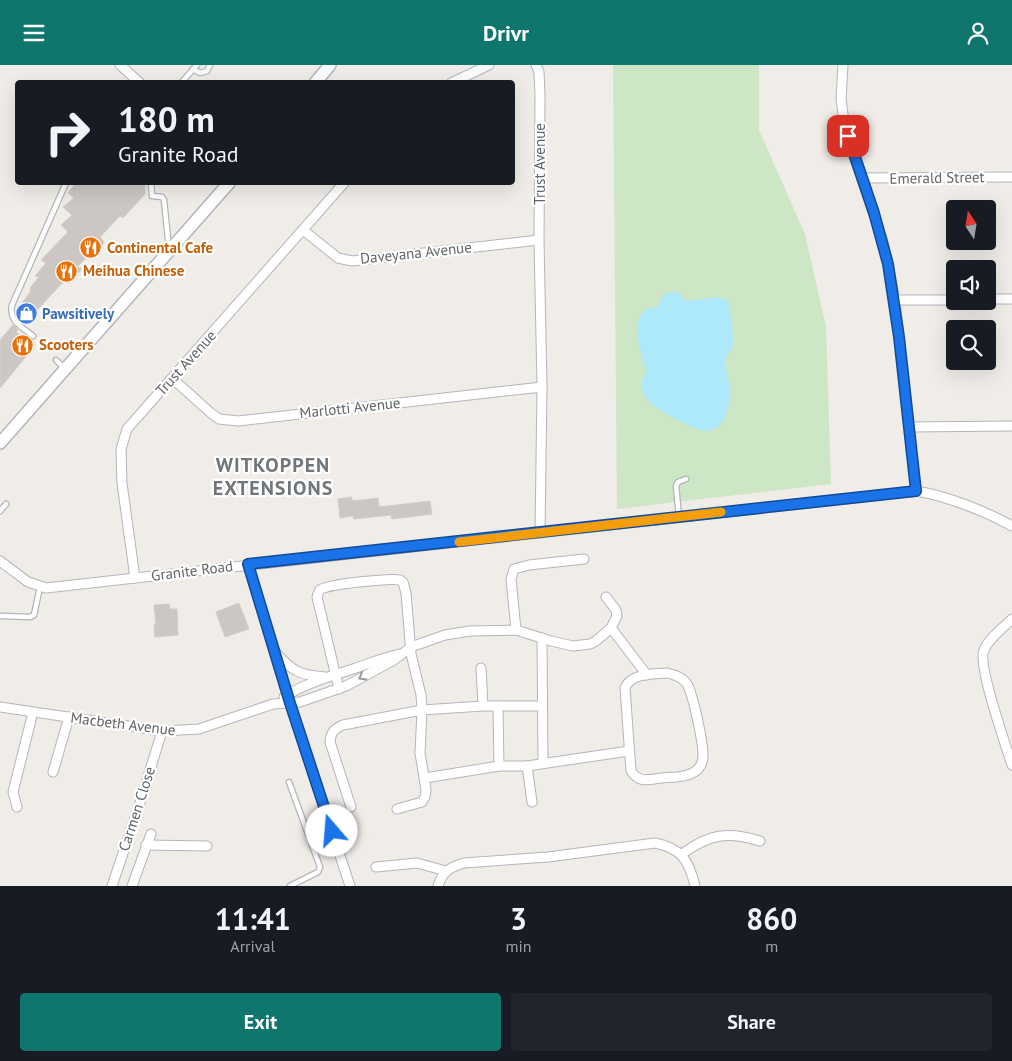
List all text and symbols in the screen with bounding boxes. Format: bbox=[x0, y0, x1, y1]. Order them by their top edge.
icon: menu bbox=[20, 19, 48, 47]
text: Drivr bbox=[483, 19, 529, 47]
icon: person bbox=[964, 19, 992, 47]
text: 180 m bbox=[118, 96, 215, 142]
icon: right bbox=[35, 100, 100, 165]
pin bbox=[827, 115, 869, 157]
icon: arrive bbox=[834, 122, 862, 150]
street label: Trust Avenue bbox=[530, 123, 549, 205]
text: Granite Road bbox=[118, 140, 239, 168]
street label: Emerald Street bbox=[889, 167, 985, 188]
north arrow bbox=[946, 200, 996, 250]
map controls bbox=[946, 200, 996, 370]
restaurant icon: Continental Cafe bbox=[79, 236, 103, 260]
street label: Daveyana Avenue bbox=[359, 237, 473, 268]
place label: Continental Cafe bbox=[107, 238, 213, 257]
restaurant icon: Meihua Chinese bbox=[55, 259, 79, 283]
button: sound bbox=[946, 260, 996, 310]
place label: Meihua Chinese bbox=[83, 261, 185, 280]
shop icon: Pawsitively bbox=[14, 302, 38, 326]
place label: Pawsitively bbox=[42, 304, 115, 323]
button: search bbox=[946, 320, 996, 370]
street label: Trust Avenue bbox=[151, 326, 220, 399]
restaurant icon: Scooters bbox=[11, 333, 35, 357]
place label: Scooters bbox=[39, 335, 94, 354]
street label: Marlotti Avenue bbox=[299, 393, 401, 422]
district label: WITKOPPEN EXTENSIONS bbox=[213, 452, 333, 501]
street label: Granite Road bbox=[150, 556, 234, 585]
one-way arrow bbox=[359, 670, 368, 680]
street label: Macbeth Avenue bbox=[70, 708, 177, 739]
street label: Carmen Close bbox=[114, 764, 159, 854]
position arrow bbox=[305, 804, 357, 856]
text: 11:41 bbox=[215, 899, 291, 938]
text: 3 bbox=[510, 899, 527, 938]
text: 860 bbox=[746, 899, 797, 938]
text: Arrival bbox=[230, 936, 275, 956]
text: min bbox=[506, 936, 532, 956]
text: m bbox=[765, 936, 778, 956]
button: Exit bbox=[20, 993, 501, 1051]
button: Share bbox=[511, 993, 992, 1051]

